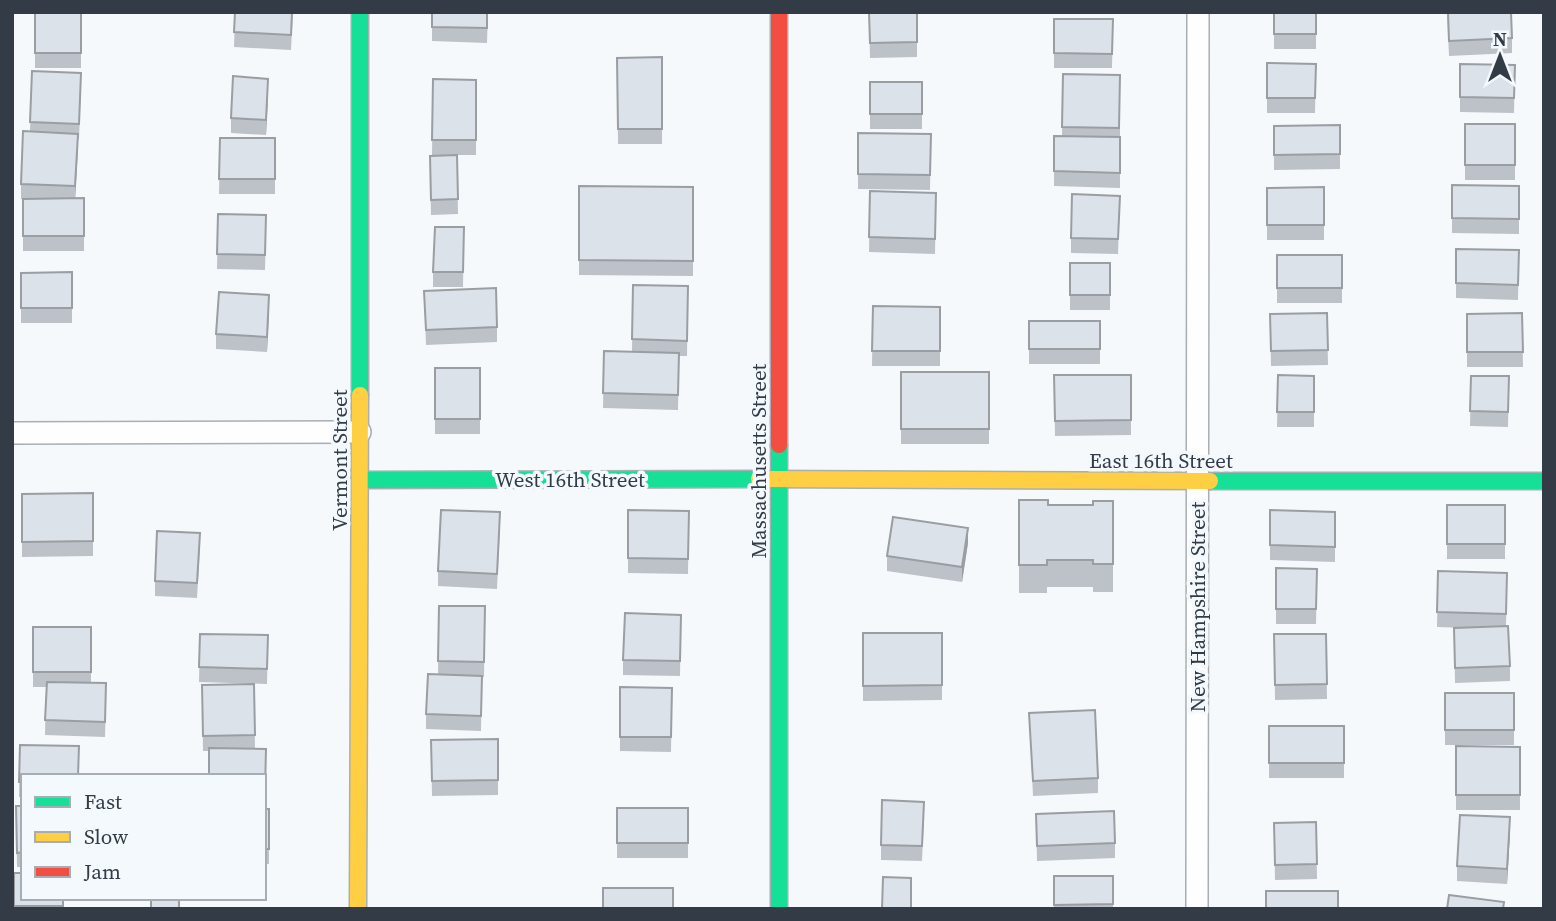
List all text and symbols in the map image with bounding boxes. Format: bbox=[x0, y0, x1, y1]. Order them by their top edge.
north arrow bbox=[1465, 21, 1535, 91]
text: N bbox=[1493, 26, 1507, 52]
street label: Massachusetts Street bbox=[744, 363, 773, 558]
street label: Vermont Street bbox=[325, 389, 354, 531]
street label: East 16th Street bbox=[1089, 446, 1233, 475]
street label: West 16th Street bbox=[495, 465, 645, 494]
street label: New Hampshire Street bbox=[1183, 502, 1212, 712]
legend bbox=[21, 774, 266, 900]
text: Fast bbox=[84, 787, 122, 816]
text: Slow bbox=[84, 822, 128, 851]
text: Jam bbox=[83, 857, 121, 886]

